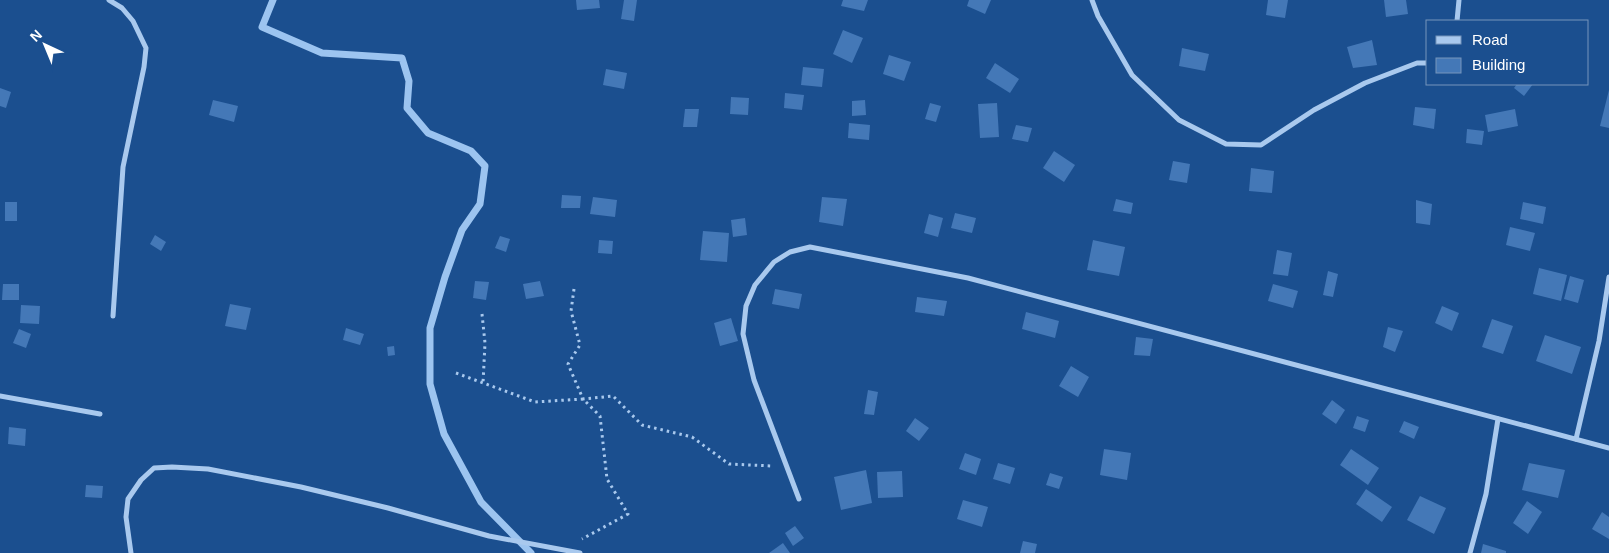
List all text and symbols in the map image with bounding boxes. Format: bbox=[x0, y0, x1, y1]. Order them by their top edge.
north arrow bbox=[20, 20, 70, 70]
legend bbox=[1426, 20, 1589, 85]
text: N bbox=[27, 26, 45, 45]
text: Road bbox=[1472, 31, 1508, 48]
text: Building bbox=[1472, 56, 1525, 73]

